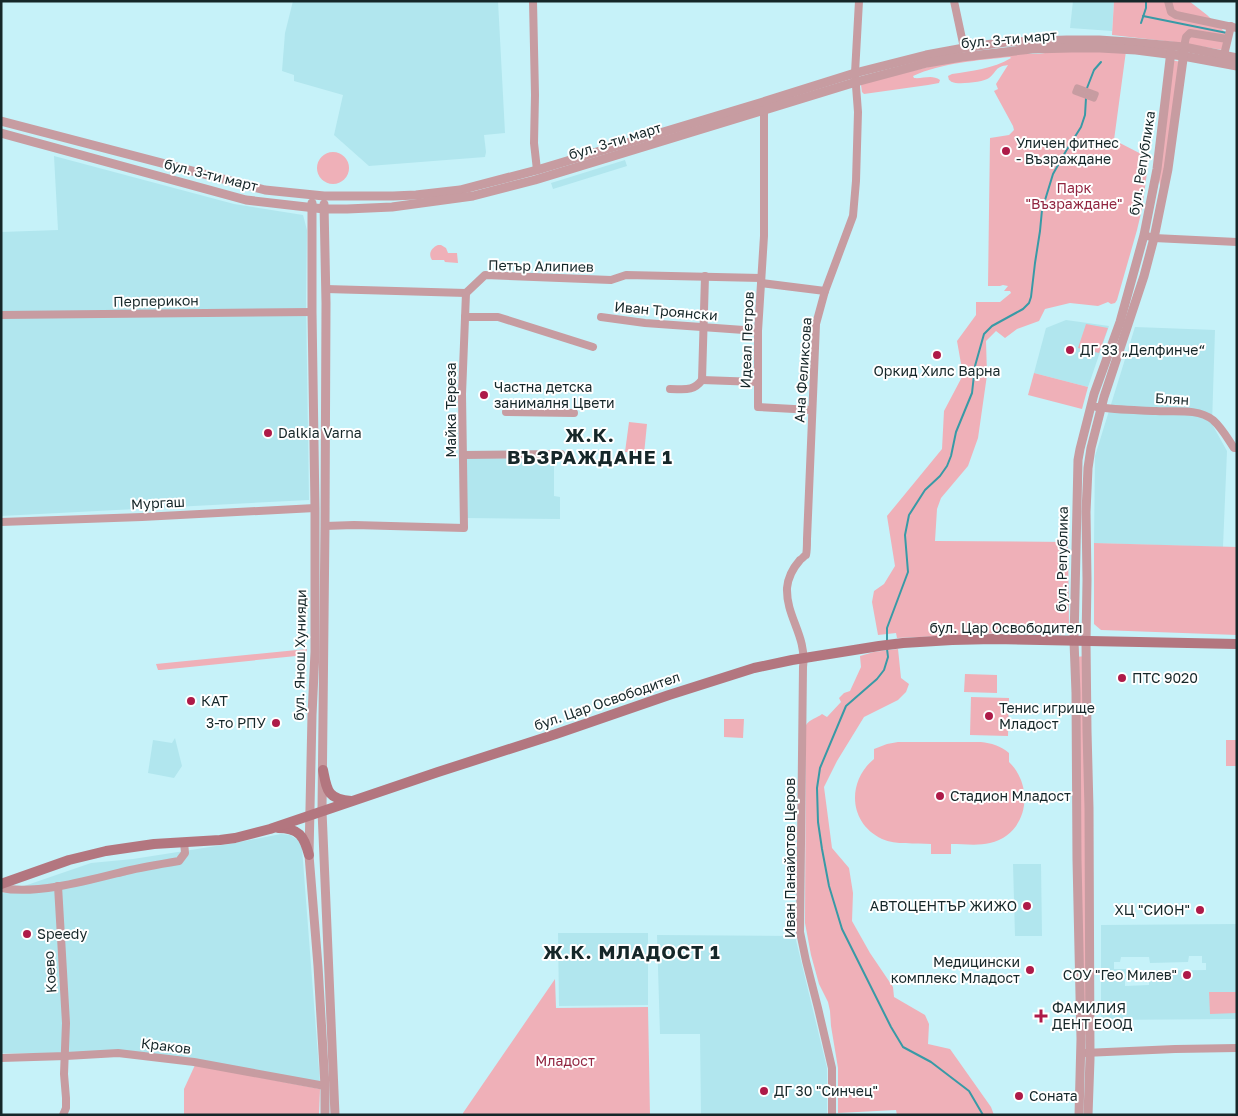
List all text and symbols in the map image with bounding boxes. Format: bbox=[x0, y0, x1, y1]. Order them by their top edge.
street label: бул. 3-ти март bbox=[960, 26, 1058, 51]
street label: бул. Република bbox=[1125, 109, 1158, 216]
street label: бул. 3-ти март bbox=[566, 118, 663, 163]
place label: Уличен фитнес - Възраждане bbox=[1016, 134, 1119, 167]
marker: Уличен фитнес - Възраждане bbox=[1000, 145, 1012, 157]
street label: бул. 3-ти март bbox=[162, 155, 260, 194]
park label: Парк "Възраждане" bbox=[1025, 179, 1123, 212]
street label: Петър Алипиев bbox=[488, 256, 594, 275]
street label: Перперикон bbox=[113, 291, 199, 310]
street label: Идеал Петров bbox=[736, 291, 757, 389]
street label: Иван Троянски bbox=[614, 298, 718, 323]
street label: Ана Феликсова bbox=[790, 317, 815, 423]
place label: ДГ 33 „Делфинче“ bbox=[1080, 341, 1205, 358]
marker: ДГ 33 „Делфинче“ bbox=[1064, 344, 1076, 356]
marker: Оркид Хилс Варна bbox=[931, 349, 943, 361]
street label: Майка Тереза bbox=[442, 362, 459, 458]
place label: Оркид Хилс Варна bbox=[874, 362, 1000, 379]
place label: Частна детска занималня Цвети bbox=[494, 378, 615, 411]
marker: Частна детска занималня Цвети bbox=[478, 389, 490, 401]
street label: Блян bbox=[1155, 389, 1189, 408]
district label: Ж.К. ВЪЗРАЖДАНЕ 1 bbox=[507, 423, 673, 468]
place label: Dalkia Varna bbox=[278, 424, 362, 441]
marker: Dalkia Varna bbox=[262, 427, 274, 439]
street label: Мургаш bbox=[131, 493, 185, 512]
street label: бул. Република bbox=[1052, 506, 1071, 612]
street label: бул. Янош Хунияди bbox=[290, 589, 309, 721]
street label: бул. Цар Освободител bbox=[929, 619, 1083, 636]
street label: бул. Цар Освободител bbox=[532, 668, 682, 733]
place label: ПТС 9020 bbox=[1132, 669, 1198, 686]
marker: ПТС 9020 bbox=[1116, 672, 1128, 684]
place label: КАТ bbox=[201, 692, 228, 709]
marker: КАТ bbox=[185, 695, 197, 707]
place label: Тенис игрище Младост bbox=[999, 699, 1095, 732]
marker: Тенис игрище Младост bbox=[983, 710, 995, 722]
place label: 3-то РПУ bbox=[206, 714, 267, 731]
marker: 3-то РПУ bbox=[270, 717, 282, 729]
street label: Иван Панайотов Церов bbox=[781, 778, 798, 938]
place label: Стадион Младост bbox=[950, 787, 1071, 804]
marker: Стадион Младост bbox=[934, 790, 946, 802]
place label: АВТОЦЕНТЪР ЖИЖО bbox=[870, 897, 1017, 914]
marker: АВТОЦЕНТЪР ЖИЖО bbox=[1021, 900, 1033, 912]
place label: ХЦ "СИОН" bbox=[1114, 901, 1190, 918]
marker: ХЦ "СИОН" bbox=[1194, 904, 1206, 916]
place label: Speedy bbox=[37, 925, 87, 942]
marker: Speedy bbox=[21, 928, 33, 940]
district label: Ж.К. МЛАДОСТ 1 bbox=[543, 940, 721, 963]
street label: Коево bbox=[40, 950, 59, 994]
place label: Медицински комплекс Младост bbox=[891, 953, 1020, 986]
marker: Медицински комплекс Младост bbox=[1024, 964, 1036, 976]
place label: СОУ "Гео Милев" bbox=[1063, 966, 1177, 983]
marker: СОУ "Гео Милев" bbox=[1181, 969, 1193, 981]
place label: ФАМИЛИЯ ДЕНТ ЕООД bbox=[1052, 999, 1133, 1032]
marker: ФАМИЛИЯ ДЕНТ ЕООД bbox=[1034, 1009, 1048, 1023]
street label: Краков bbox=[140, 1034, 192, 1057]
park label: Младост bbox=[535, 1052, 595, 1069]
place label: ДГ 30 "Синчец" bbox=[774, 1082, 878, 1099]
marker: ДГ 30 "Синчец" bbox=[758, 1085, 770, 1097]
place label: Соната bbox=[1029, 1087, 1078, 1104]
marker: Соната bbox=[1013, 1090, 1025, 1102]

